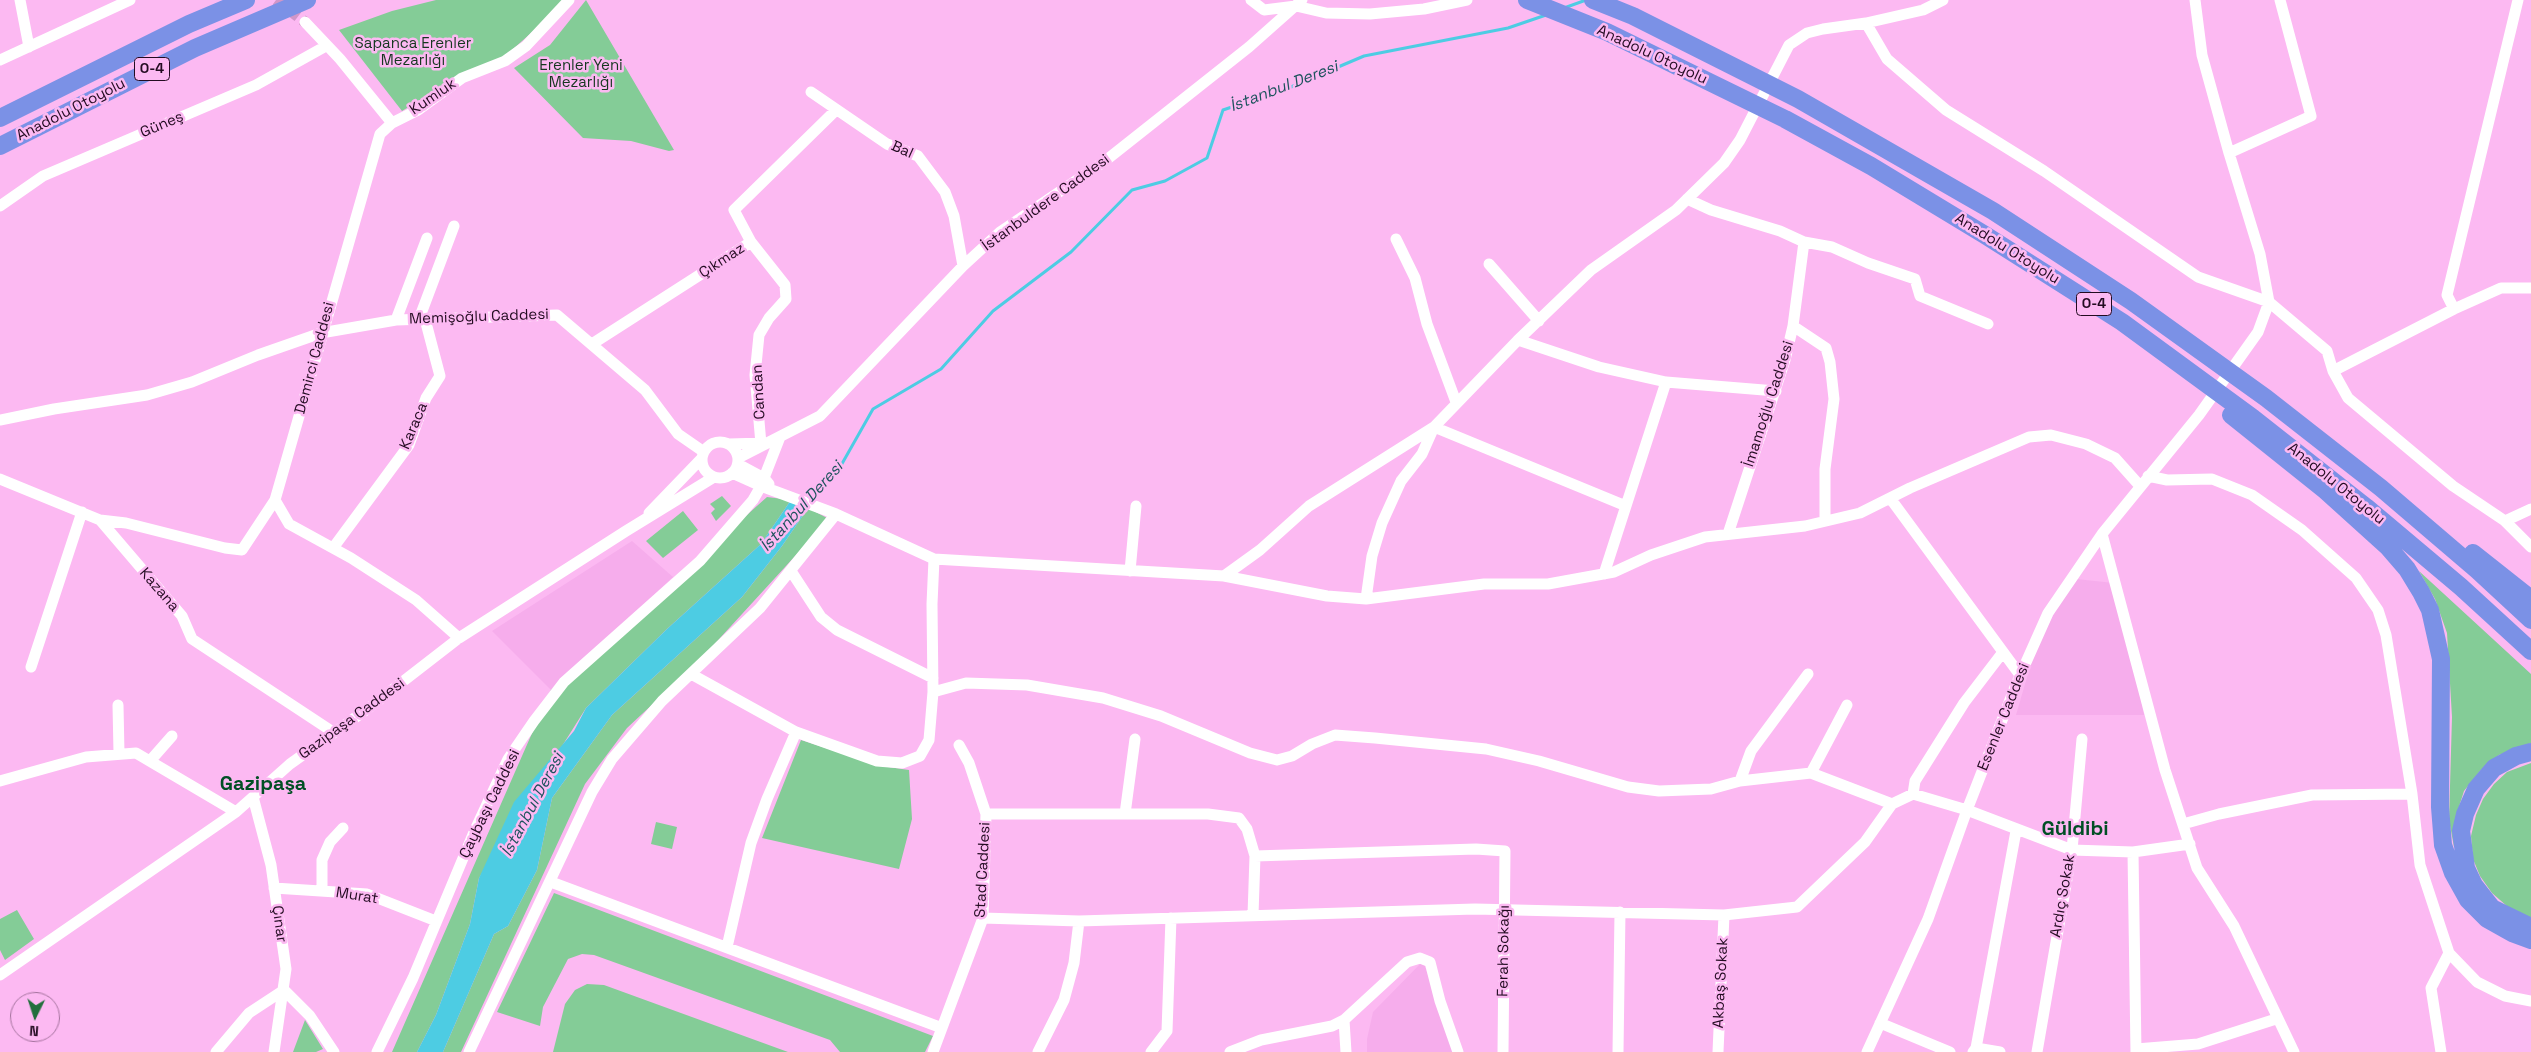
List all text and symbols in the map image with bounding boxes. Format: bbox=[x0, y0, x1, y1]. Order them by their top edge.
street label: Anadolu Otoyolu bbox=[1594, 21, 1710, 89]
park label: Sapanca Erenler Mezarlığı bbox=[355, 35, 471, 70]
park label: Erenler Yeni Mezarlığı bbox=[539, 57, 623, 92]
road number: O-4 bbox=[134, 58, 170, 80]
water label: İstanbul Deresi bbox=[1227, 58, 1341, 116]
street label: Anadolu Otoyolu bbox=[13, 75, 129, 145]
street label: Kumluk bbox=[406, 75, 460, 119]
street label: Güneş bbox=[138, 108, 186, 142]
street label: Bal bbox=[888, 137, 916, 163]
street label: İstanbuldere Caddesi bbox=[979, 151, 1113, 255]
street label: Anadolu Otoyolu bbox=[1951, 210, 2063, 288]
street label: Çıkmaz bbox=[696, 240, 748, 282]
road number: O-4 bbox=[2076, 292, 2112, 316]
street label: Demirci Caddesi bbox=[291, 300, 339, 416]
street label: Memişoğlu Caddesi bbox=[409, 306, 549, 328]
street label: İmamoğlu Caddesi bbox=[1740, 339, 1798, 469]
street label: Candan bbox=[749, 364, 769, 420]
street label: Karaca bbox=[396, 400, 432, 452]
street label: Anadolu Otoyolu bbox=[2284, 439, 2388, 529]
water label: İstanbul Deresi bbox=[757, 458, 847, 556]
street label: Kazana bbox=[135, 564, 183, 616]
street label: Esenler Caddesi bbox=[1974, 661, 2034, 773]
street label: Gazipaşa Caddesi bbox=[296, 675, 408, 763]
street label: Çaybaşı Caddesi bbox=[456, 747, 524, 861]
water label: İstanbul Deresi bbox=[498, 750, 568, 860]
district label: Gazipaşa bbox=[220, 773, 306, 797]
district label: Güldibi bbox=[2041, 818, 2109, 842]
street label: Stad Caddesi bbox=[972, 822, 994, 918]
street label: Ardıç Sokak bbox=[2047, 853, 2079, 939]
street label: Murat bbox=[335, 884, 379, 908]
street label: Çınar bbox=[268, 905, 290, 943]
street label: Ferah Sokağı bbox=[1494, 905, 1514, 997]
street label: Akbaş Sokak bbox=[1710, 937, 1732, 1029]
north arrow bbox=[10, 992, 60, 1042]
text: N bbox=[29, 1022, 39, 1040]

